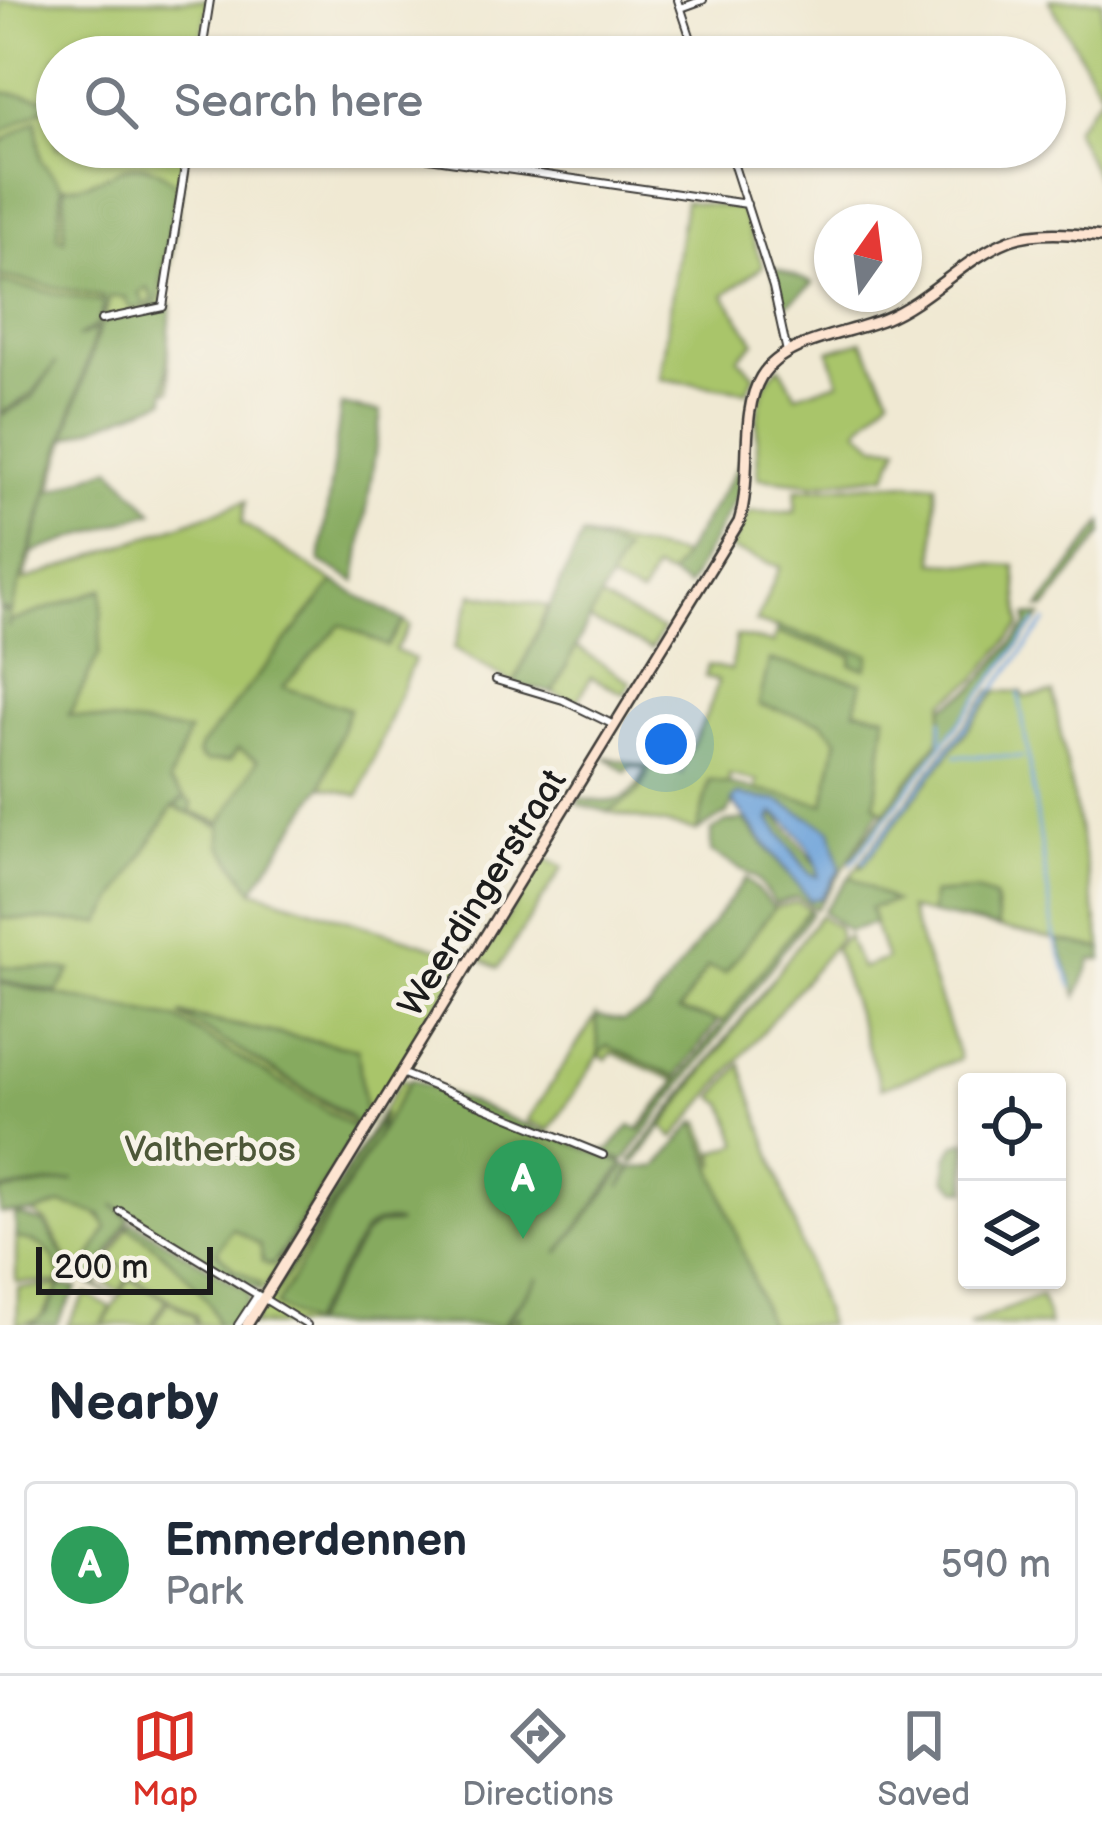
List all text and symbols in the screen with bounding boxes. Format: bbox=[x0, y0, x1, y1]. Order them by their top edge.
search box bbox=[36, 36, 1066, 168]
icon: search bbox=[78, 69, 144, 135]
text: Search here bbox=[174, 75, 423, 130]
north arrow bbox=[814, 204, 922, 312]
your location bbox=[636, 714, 696, 774]
street label: Weerdingerstraat bbox=[390, 762, 576, 1025]
map controls bbox=[958, 1073, 1066, 1289]
button: locate bbox=[958, 1073, 1066, 1181]
park label: Valtherbos bbox=[124, 1129, 296, 1172]
pin: A bbox=[484, 1140, 562, 1239]
button: layers bbox=[958, 1181, 1066, 1289]
scale bar bbox=[36, 1241, 213, 1294]
text: 200 m bbox=[54, 1248, 148, 1288]
text: Nearby bbox=[48, 1373, 219, 1434]
text: Emmerdennen bbox=[165, 1514, 467, 1569]
text: A bbox=[78, 1542, 102, 1589]
text: 590 m bbox=[940, 1542, 1051, 1589]
text: Park bbox=[165, 1569, 243, 1616]
tab: Map bbox=[132, 1703, 198, 1815]
tab: Directions bbox=[462, 1703, 614, 1815]
tab: Saved bbox=[877, 1703, 970, 1815]

